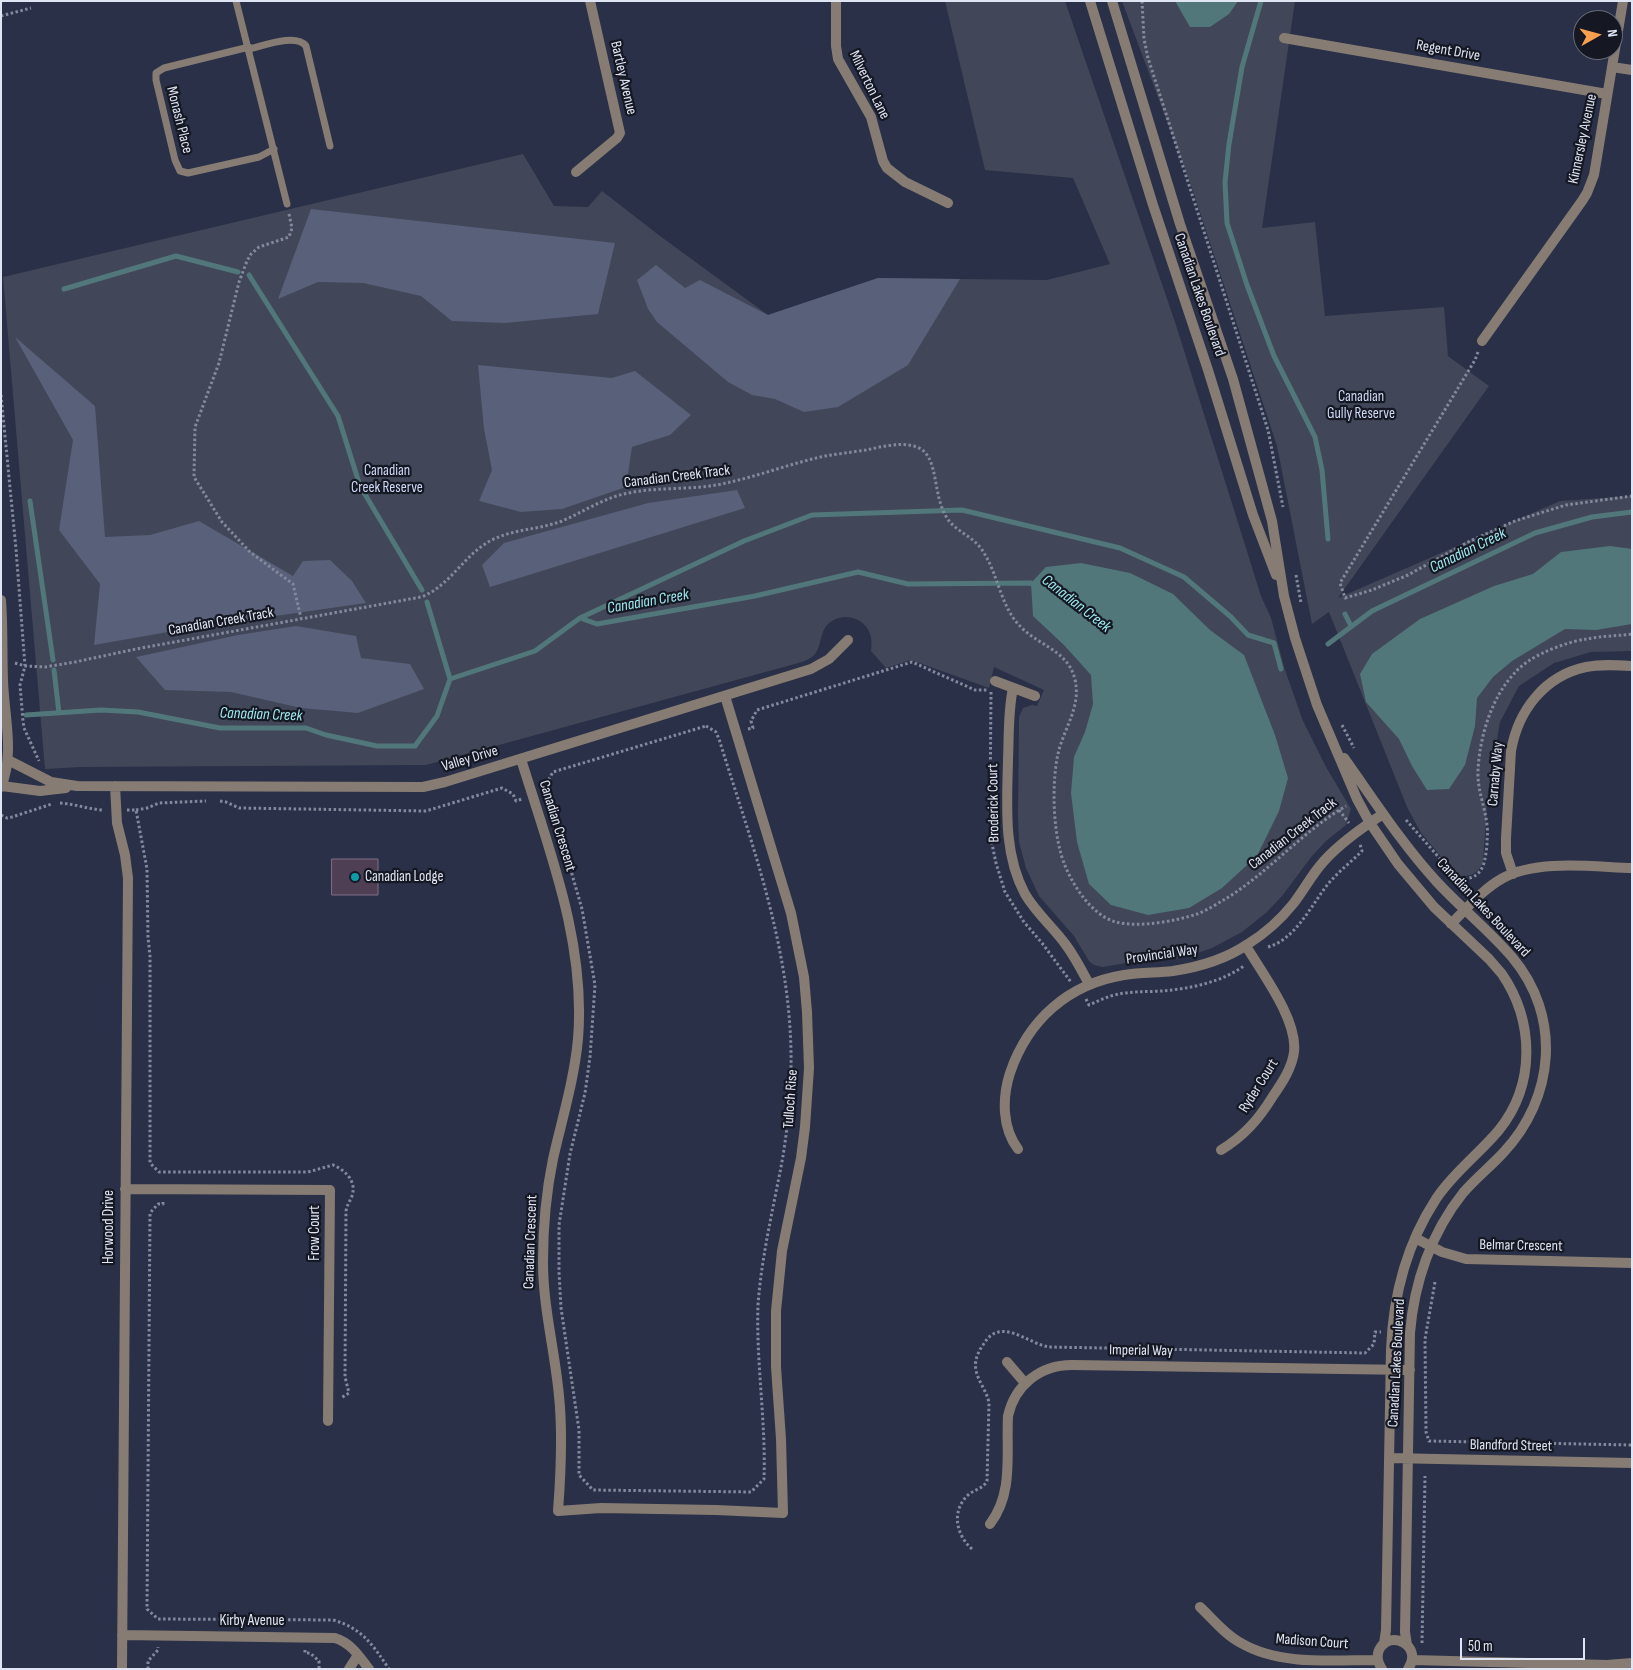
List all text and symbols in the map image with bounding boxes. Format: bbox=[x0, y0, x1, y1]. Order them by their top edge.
north arrow bbox=[1573, 10, 1623, 60]
text: N bbox=[1603, 28, 1621, 38]
street label: Regent Drive bbox=[1415, 37, 1481, 65]
street label: Bartley Avenue bbox=[606, 39, 640, 117]
street label: Milverton Lane bbox=[845, 48, 893, 122]
street label: Monash Place bbox=[162, 85, 196, 155]
street label: Kinnersley Avenue bbox=[1565, 92, 1601, 186]
street label: Canadian Lakes Boulevard bbox=[1170, 231, 1228, 359]
park label: Canadian Gully Reserve bbox=[1327, 388, 1395, 423]
park label: Canadian Creek Reserve bbox=[351, 462, 423, 497]
street label: Canadian Creek Track bbox=[623, 462, 731, 492]
water label: Canadian Creek bbox=[1427, 524, 1509, 578]
water label: Canadian Creek bbox=[1038, 571, 1114, 637]
water label: Canadian Creek bbox=[606, 585, 690, 619]
street label: Canadian Creek Track bbox=[167, 604, 275, 640]
water label: Canadian Creek bbox=[219, 704, 303, 726]
street label: Carnaby Way bbox=[1484, 741, 1508, 807]
street label: Valley Drive bbox=[440, 742, 500, 776]
street label: Broderick Court bbox=[984, 763, 1004, 843]
street label: Canadian Crescent bbox=[535, 778, 579, 874]
street label: Canadian Creek Track bbox=[1245, 794, 1341, 874]
street label: Canadian Lakes Boulevard bbox=[1433, 855, 1533, 961]
place label: Canadian Lodge bbox=[365, 868, 443, 886]
marker: Canadian Lodge bbox=[349, 871, 361, 883]
street label: Provincial Way bbox=[1125, 941, 1199, 969]
street label: Ryder Court bbox=[1235, 1056, 1283, 1116]
street label: Tulloch Rise bbox=[780, 1069, 802, 1129]
street label: Horwood Drive bbox=[100, 1190, 118, 1264]
street label: Canadian Crescent bbox=[520, 1195, 542, 1289]
street label: Frow Court bbox=[306, 1205, 324, 1261]
street label: Belmar Crescent bbox=[1479, 1236, 1563, 1256]
street label: Canadian Lakes Boulevard bbox=[1385, 1298, 1409, 1428]
street label: Imperial Way bbox=[1109, 1341, 1173, 1361]
street label: Blandford Street bbox=[1470, 1436, 1552, 1456]
street label: Kirby Avenue bbox=[220, 1612, 284, 1630]
scale bar bbox=[1463, 1628, 1588, 1660]
street label: Madison Court bbox=[1275, 1630, 1349, 1654]
text: 50 m bbox=[1468, 1637, 1493, 1656]

